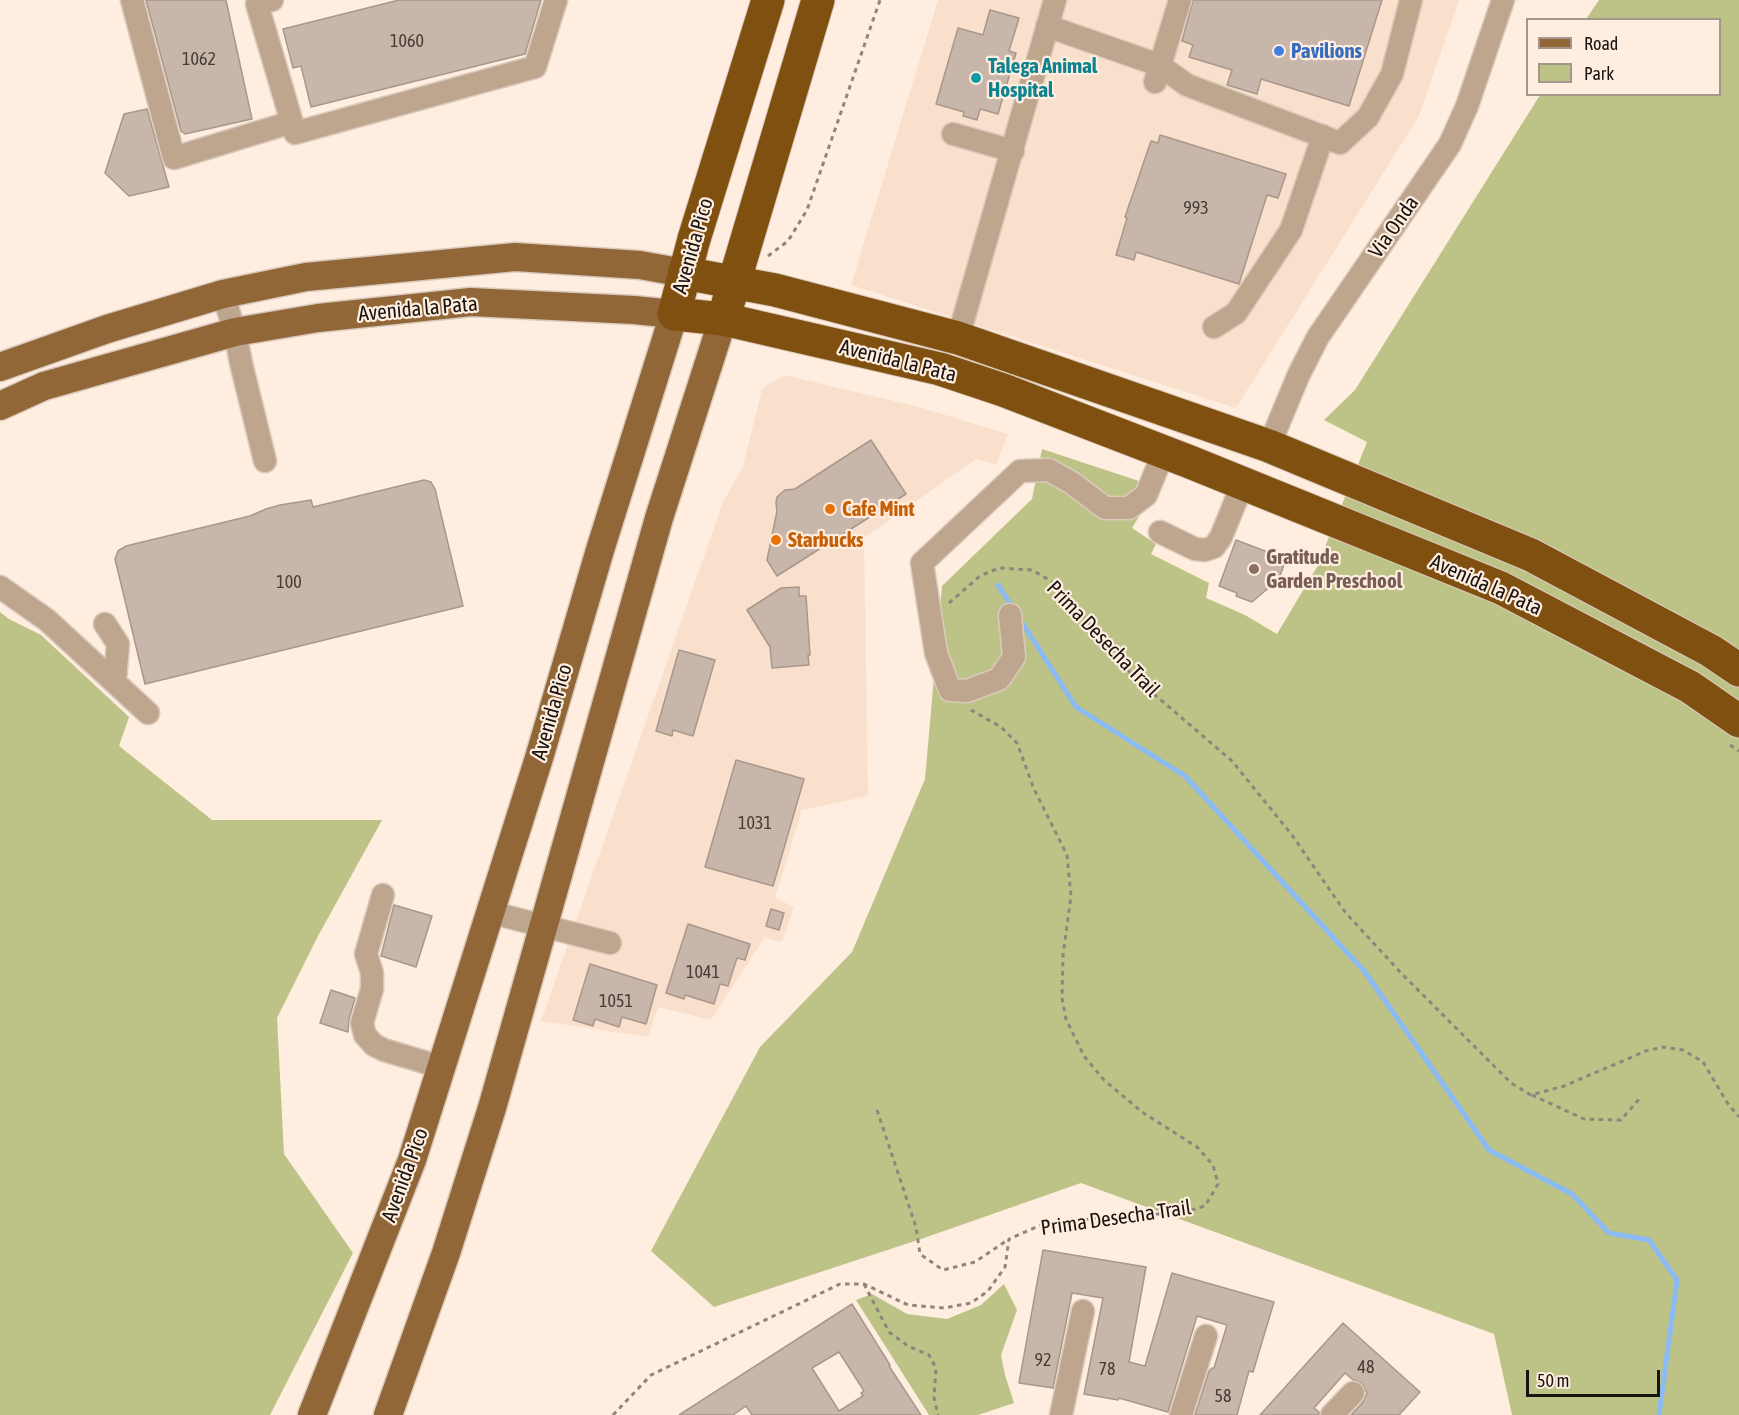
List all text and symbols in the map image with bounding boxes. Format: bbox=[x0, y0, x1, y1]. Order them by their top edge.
legend bbox=[1526, 18, 1721, 96]
house number: 1060 bbox=[390, 30, 424, 52]
text: Road bbox=[1584, 33, 1618, 54]
place label: Pavilions bbox=[1291, 38, 1362, 64]
marker: Pavilions bbox=[1272, 44, 1286, 58]
house number: 1062 bbox=[182, 48, 216, 70]
place label: Talega Animal Hospital bbox=[988, 53, 1097, 103]
text: Park bbox=[1584, 63, 1614, 84]
marker: Talega Animal Hospital bbox=[969, 71, 983, 85]
street label: Via Onda bbox=[1364, 191, 1424, 263]
street label: Avenida Pico bbox=[667, 195, 719, 297]
house number: 993 bbox=[1183, 197, 1209, 219]
street label: Avenida la Pata bbox=[357, 291, 479, 327]
street label: Avenida la Pata bbox=[837, 334, 959, 388]
place label: Cafe Mint bbox=[842, 496, 915, 522]
marker: Cafe Mint bbox=[823, 502, 837, 516]
place label: Starbucks bbox=[788, 527, 863, 553]
marker: Starbucks bbox=[769, 533, 783, 547]
place label: Gratitude Garden Preschool bbox=[1266, 544, 1402, 594]
street label: Avenida la Pata bbox=[1426, 549, 1546, 621]
marker: Gratitude Garden Preschool bbox=[1247, 562, 1261, 576]
house number: 100 bbox=[276, 571, 302, 593]
street label: Prima Desecha Trail bbox=[1041, 576, 1165, 702]
street label: Avenida Pico bbox=[526, 661, 578, 763]
house number: 1031 bbox=[738, 812, 772, 834]
house number: 1041 bbox=[686, 961, 720, 983]
house number: 1051 bbox=[599, 990, 633, 1012]
street label: Avenida Pico bbox=[376, 1125, 434, 1225]
street label: Prima Desecha Trail bbox=[1039, 1195, 1193, 1241]
house number: 92 bbox=[1035, 1349, 1051, 1371]
house number: 48 bbox=[1358, 1356, 1374, 1378]
house number: 78 bbox=[1099, 1358, 1115, 1380]
scale bar bbox=[1529, 1358, 1662, 1396]
text: 50 m bbox=[1537, 1370, 1569, 1391]
house number: 58 bbox=[1215, 1385, 1231, 1407]

